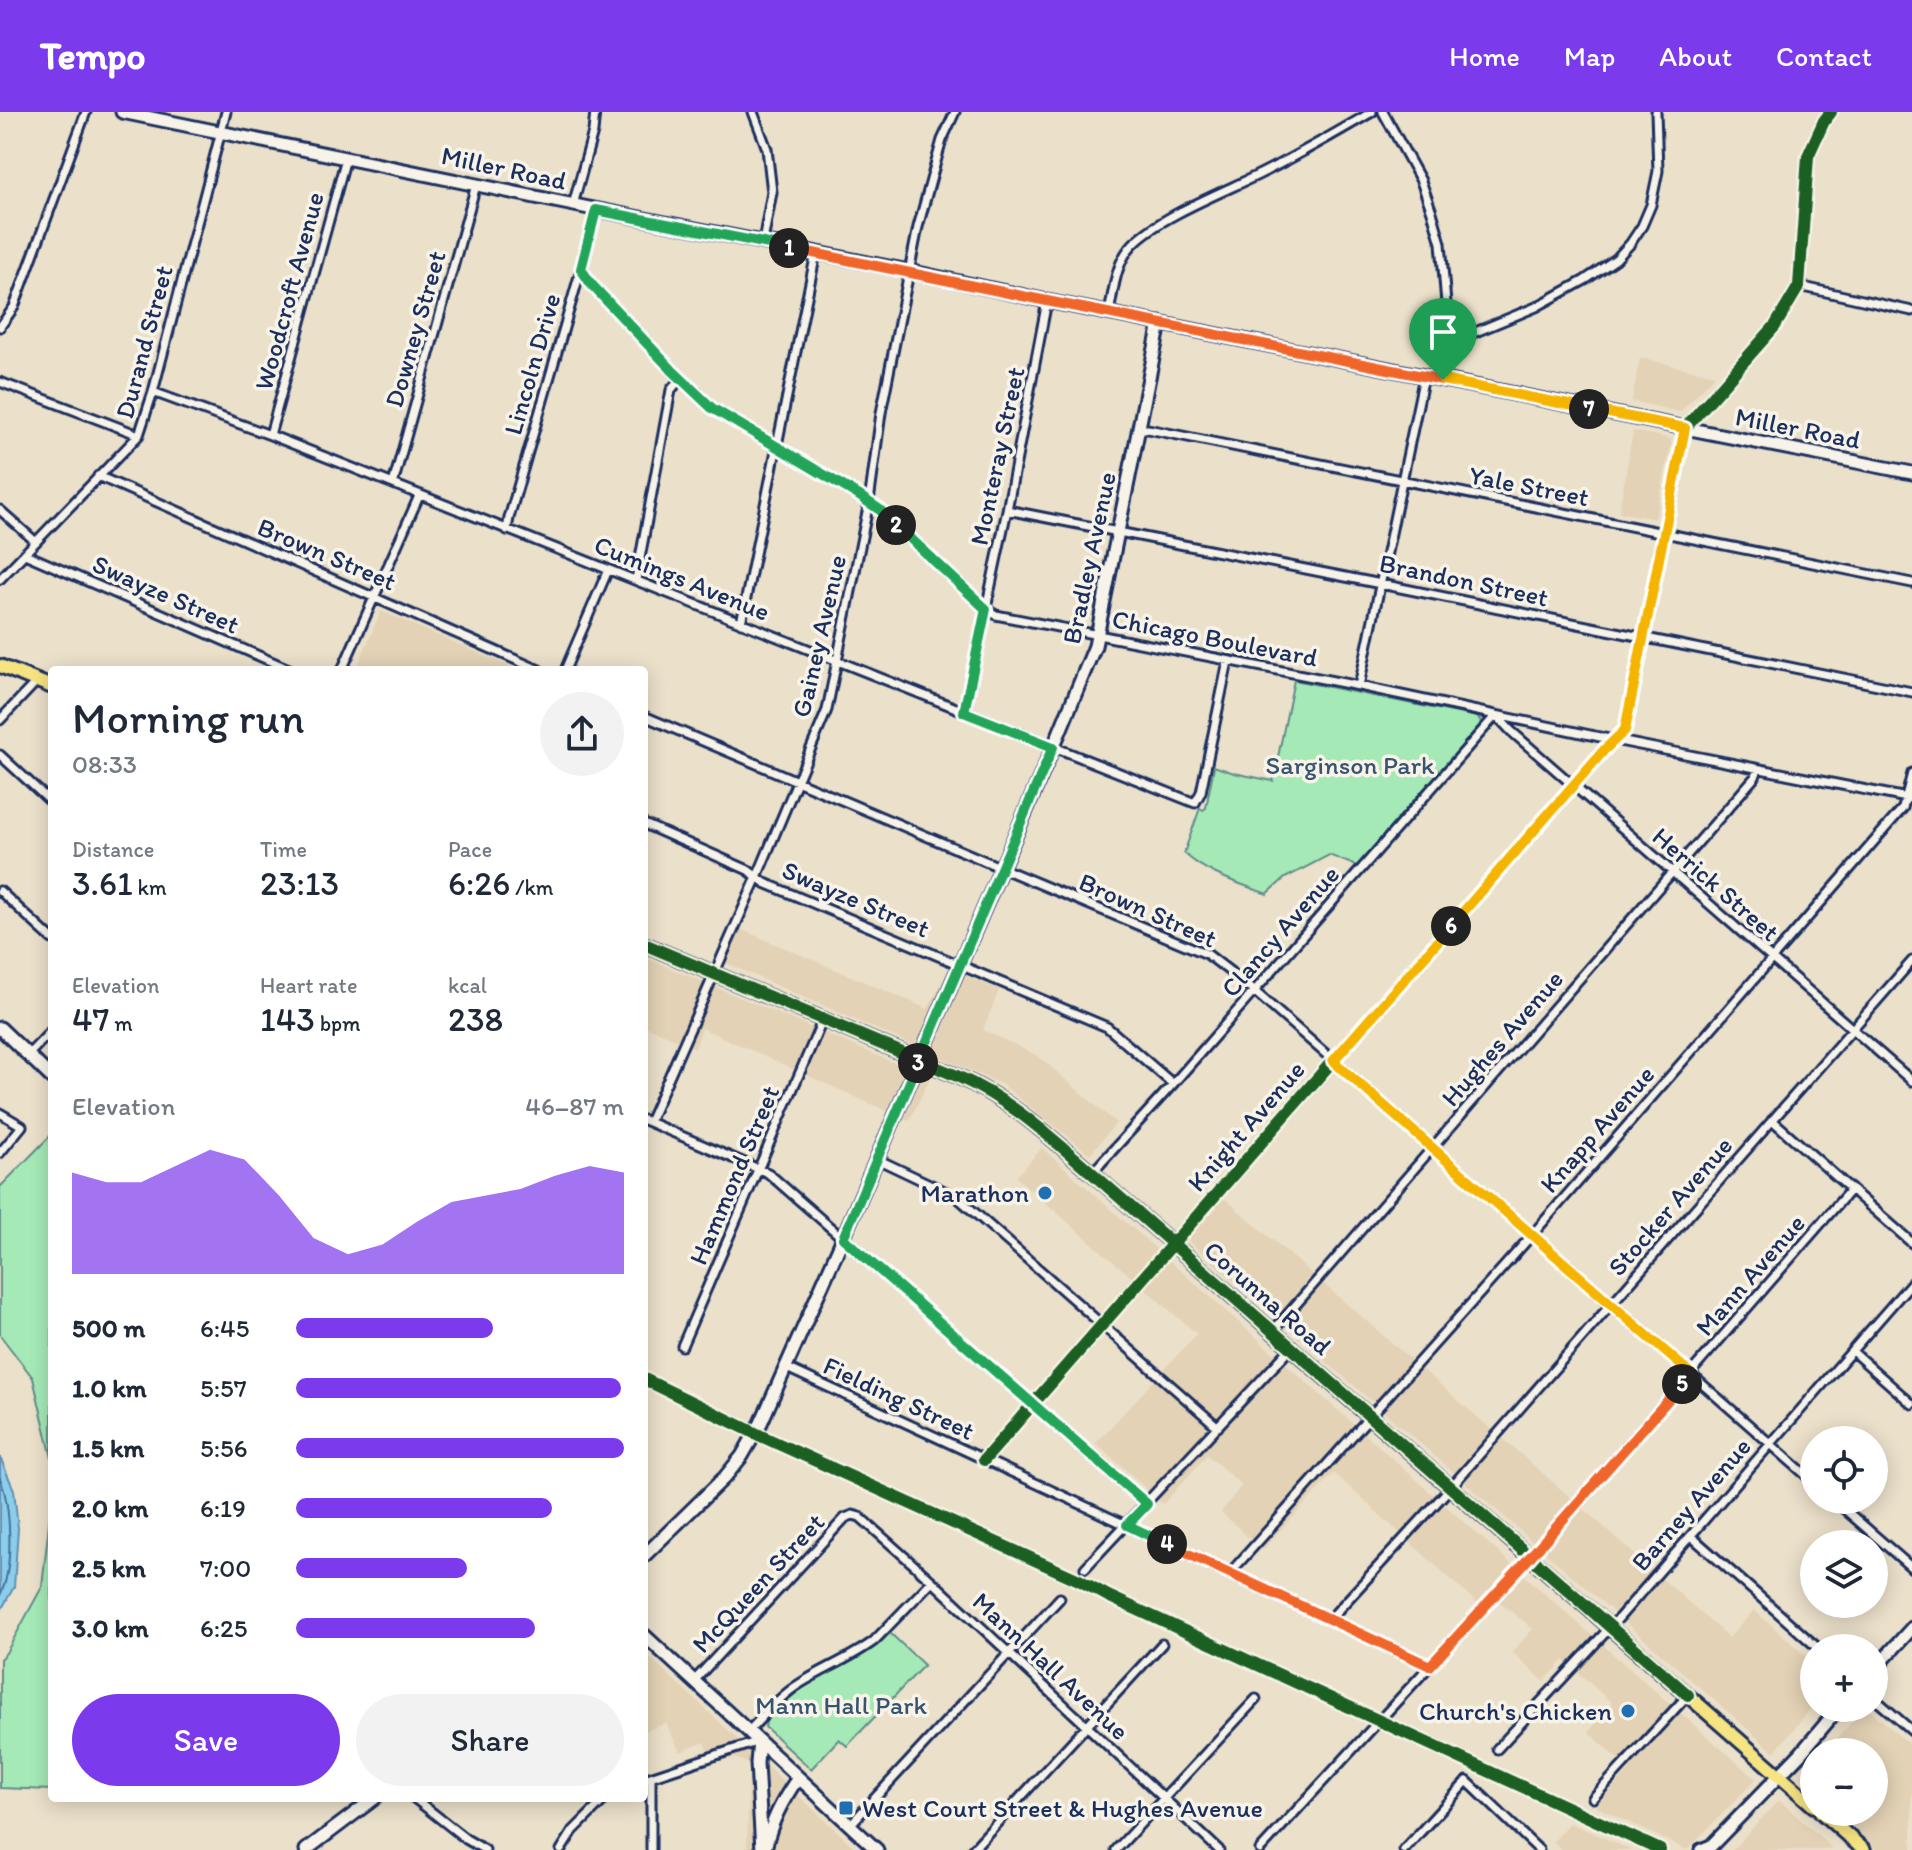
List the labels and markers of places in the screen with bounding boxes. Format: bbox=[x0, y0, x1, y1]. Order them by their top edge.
pin: 1 bbox=[769, 228, 809, 268]
pin bbox=[1409, 298, 1477, 380]
pin: 7 bbox=[1569, 389, 1609, 429]
pin: 2 bbox=[876, 505, 916, 545]
pin: 6 bbox=[1431, 906, 1471, 946]
pin: 3 bbox=[898, 1043, 938, 1083]
place label: Marathon bbox=[920, 1177, 1029, 1209]
marker: Marathon bbox=[1036, 1184, 1054, 1202]
pin: 5 bbox=[1662, 1364, 1702, 1404]
pin: 4 bbox=[1147, 1524, 1187, 1564]
place label: Church's Chicken bbox=[1419, 1695, 1612, 1727]
marker: Church's Chicken bbox=[1619, 1702, 1637, 1720]
place label: West Court Street & Hughes Avenue bbox=[862, 1792, 1263, 1824]
marker: West Court Street & Hughes Avenue bbox=[837, 1799, 855, 1817]

